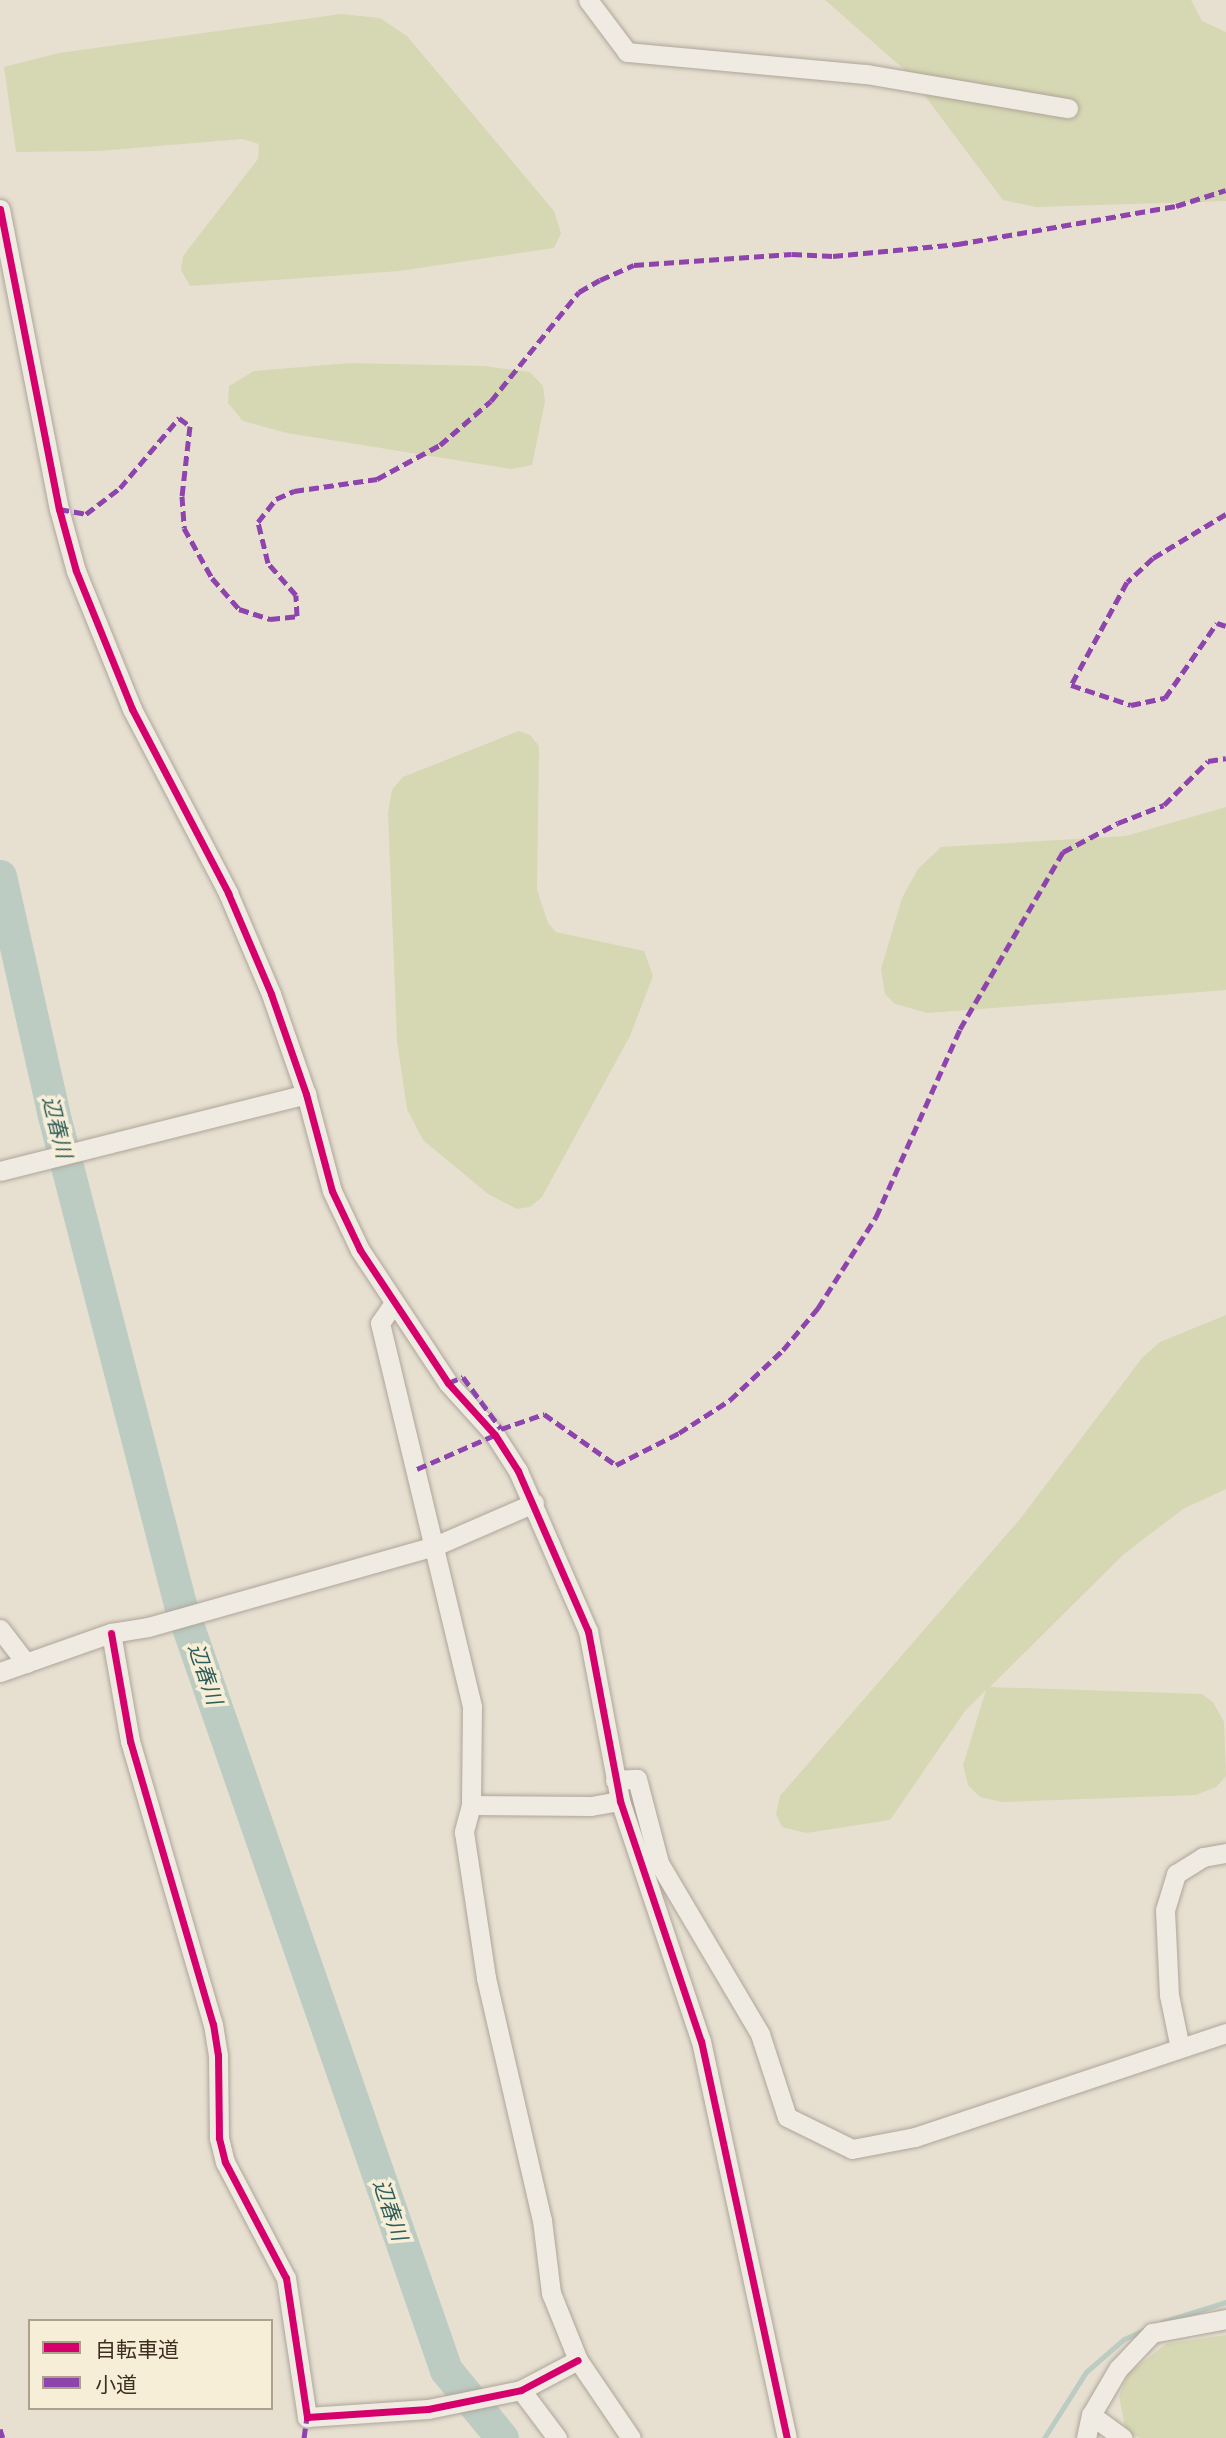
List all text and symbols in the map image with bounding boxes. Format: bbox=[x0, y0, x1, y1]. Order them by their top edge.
water label: 辺春川 bbox=[37, 1093, 77, 1161]
water label: 辺春川 bbox=[183, 1640, 227, 1708]
water label: 辺春川 bbox=[368, 2176, 412, 2244]
legend bbox=[28, 2319, 273, 2410]
text: 自転車道 bbox=[95, 2338, 179, 2362]
text: 小道 bbox=[95, 2373, 137, 2397]

